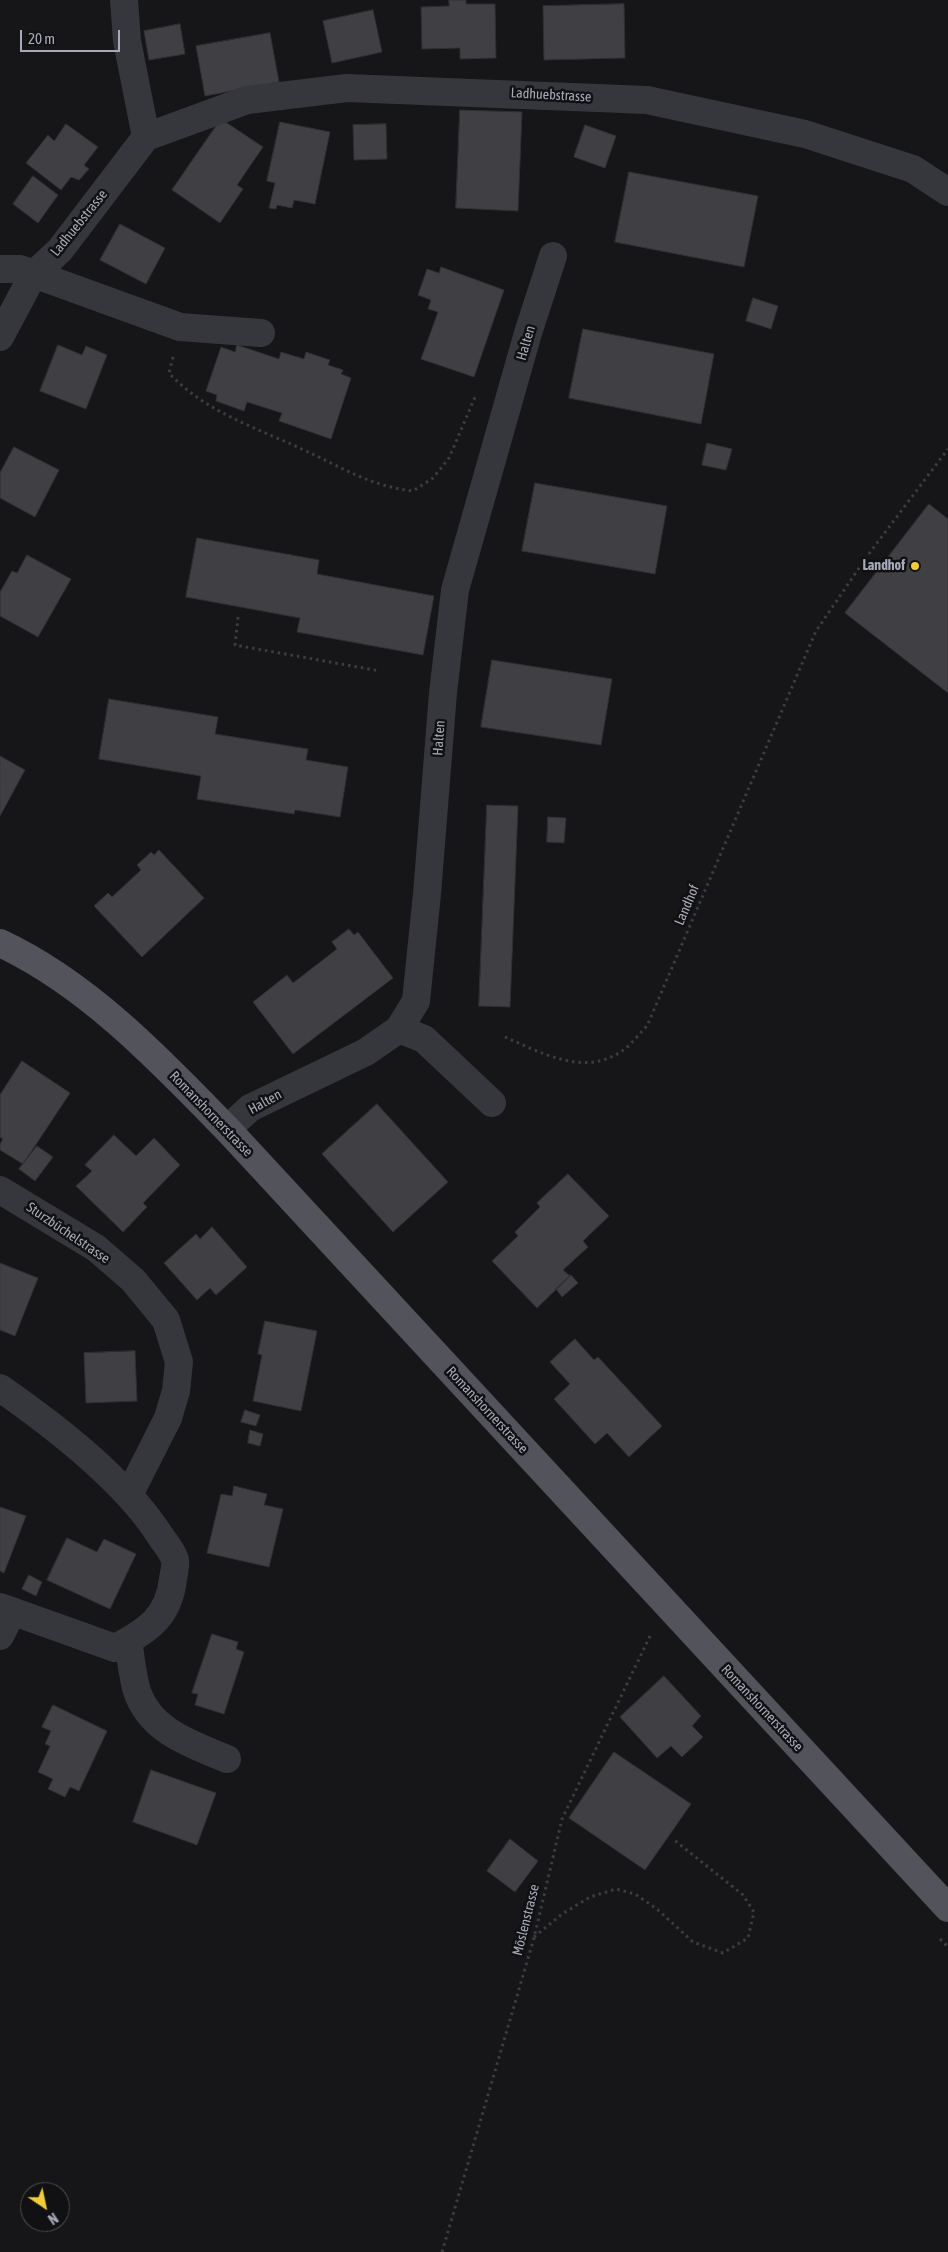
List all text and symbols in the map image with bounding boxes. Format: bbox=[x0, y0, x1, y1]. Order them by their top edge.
scale bar bbox=[22, 20, 122, 52]
text: 20 m bbox=[28, 30, 55, 47]
street label: Ladhuebstrasse bbox=[510, 85, 592, 105]
street label: Ladhuebstrasse bbox=[47, 186, 111, 260]
street label: Halten bbox=[513, 324, 539, 362]
place label: Landhof bbox=[862, 558, 905, 574]
marker: Landhof bbox=[909, 560, 921, 572]
street label: Halten bbox=[429, 720, 449, 756]
street label: Landhof bbox=[671, 882, 703, 928]
street label: Romanshornerstrasse bbox=[166, 1068, 256, 1160]
street label: Halten bbox=[245, 1086, 285, 1118]
street label: Sturzbüchelstrasse bbox=[23, 1199, 113, 1267]
street label: Romanshornerstrasse bbox=[443, 1363, 531, 1457]
street label: Romanshornerstrasse bbox=[718, 1661, 806, 1755]
street label: Möslenstrasse bbox=[509, 1882, 543, 1958]
north arrow bbox=[20, 2182, 70, 2232]
text: N bbox=[45, 2210, 61, 2228]

